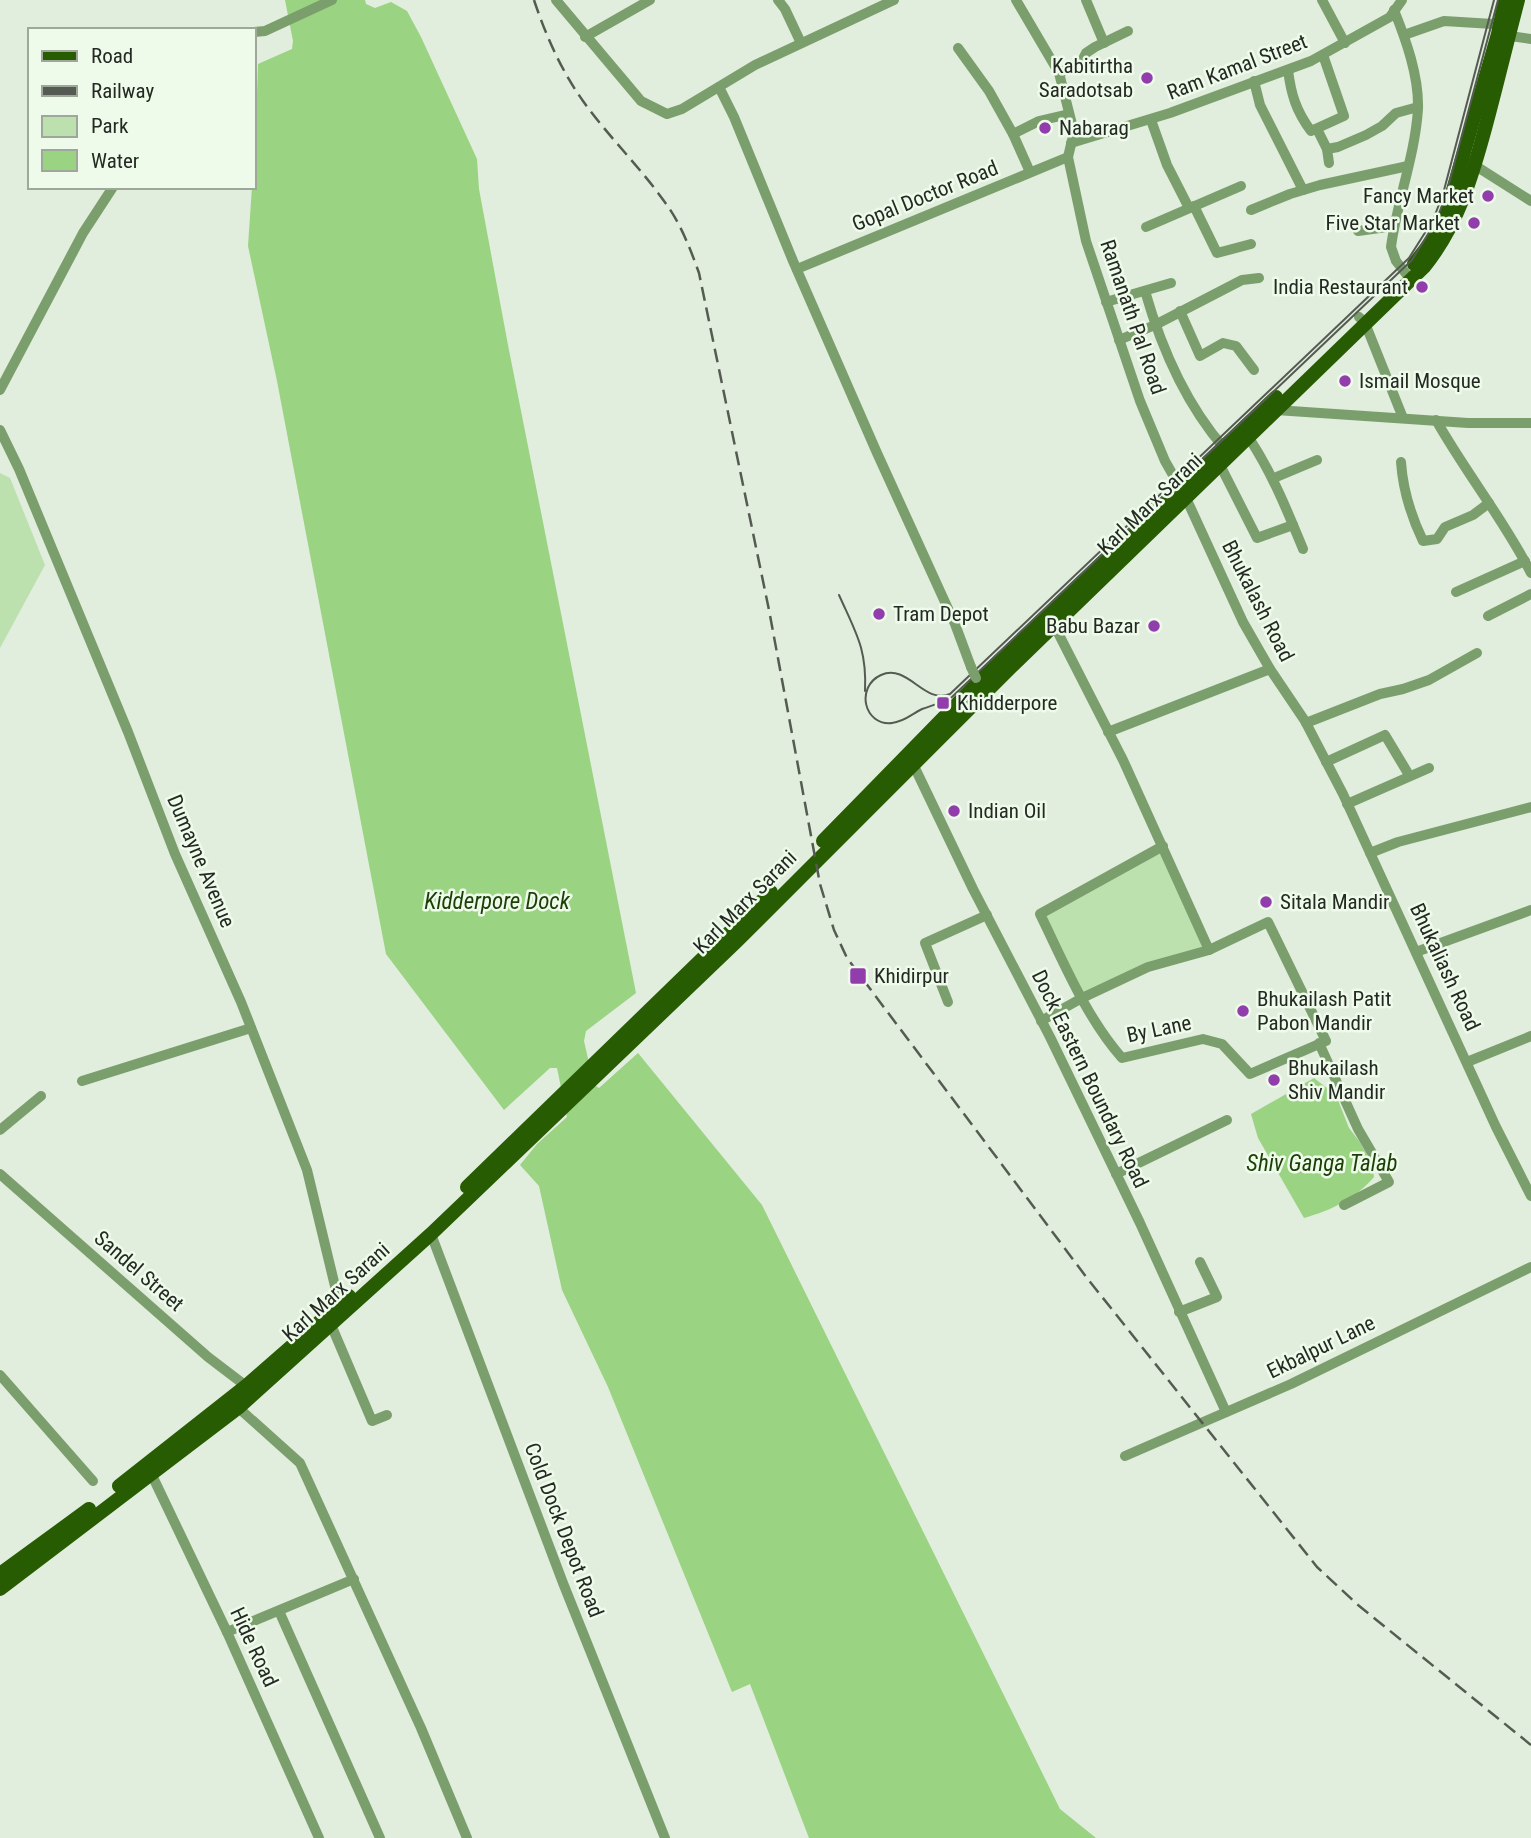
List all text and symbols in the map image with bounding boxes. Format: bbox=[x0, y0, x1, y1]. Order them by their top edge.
legend bbox=[28, 28, 256, 189]
street label: Ram Kamal Street bbox=[1164, 29, 1310, 105]
text: Road bbox=[91, 44, 133, 68]
place label: Kabitirtha Saradotsab bbox=[1039, 54, 1133, 102]
marker: Kabitirtha Saradotsab bbox=[1139, 70, 1155, 86]
text: Railway bbox=[91, 79, 154, 103]
text: Park bbox=[91, 114, 129, 138]
place label: Nabarag bbox=[1059, 116, 1129, 140]
marker: Nabarag bbox=[1037, 120, 1053, 136]
text: Water bbox=[91, 149, 139, 173]
street label: Gopal Doctor Road bbox=[849, 156, 1001, 236]
place label: Fancy Market bbox=[1363, 184, 1474, 208]
marker: Fancy Market bbox=[1480, 188, 1496, 204]
place label: Five Star Market bbox=[1326, 211, 1460, 235]
marker: Five Star Market bbox=[1466, 215, 1482, 231]
street label: Ramanath Pal Road bbox=[1095, 237, 1171, 397]
place label: India Restaurant bbox=[1273, 275, 1408, 299]
marker: India Restaurant bbox=[1414, 279, 1430, 295]
place label: Ismail Mosque bbox=[1359, 369, 1481, 393]
marker: Ismail Mosque bbox=[1337, 373, 1353, 389]
street label: Karl Marx Sarani bbox=[1093, 448, 1207, 560]
street label: Bhukalash Road bbox=[1217, 536, 1299, 666]
place label: Tram Depot bbox=[893, 602, 989, 626]
marker: Tram Depot bbox=[871, 606, 887, 622]
place label: Babu Bazar bbox=[1046, 614, 1140, 638]
marker: Babu Bazar bbox=[1146, 618, 1162, 634]
place label: Khidderpore bbox=[957, 691, 1058, 715]
marker: Khidderpore bbox=[935, 695, 951, 711]
street label: Dumayne Avenue bbox=[162, 791, 240, 931]
place label: Indian Oil bbox=[968, 799, 1046, 823]
marker: Indian Oil bbox=[946, 803, 962, 819]
street label: Karl Marx Sarani bbox=[688, 845, 802, 959]
water label: Kidderpore Dock bbox=[424, 888, 571, 915]
place label: Sitala Mandir bbox=[1280, 890, 1389, 914]
marker: Sitala Mandir bbox=[1258, 894, 1274, 910]
street label: Bhukaliash Road bbox=[1405, 900, 1485, 1034]
place label: Khidirpur bbox=[874, 964, 949, 988]
marker: Khidirpur bbox=[848, 966, 868, 986]
street label: Dock Eastern Boundary Road bbox=[1027, 966, 1153, 1192]
place label: Bhukailash Patit Pabon Mandir bbox=[1257, 987, 1391, 1035]
marker: Bhukailash Patit Pabon Mandir bbox=[1235, 1003, 1251, 1019]
street label: By Lane bbox=[1125, 1010, 1193, 1048]
place label: Bhukailash Shiv Mandir bbox=[1288, 1056, 1385, 1104]
marker: Bhukailash Shiv Mandir bbox=[1266, 1072, 1282, 1088]
water label: Shiv Ganga Talab bbox=[1246, 1150, 1398, 1177]
street label: Sandel Street bbox=[90, 1226, 188, 1316]
street label: Karl Marx Sarani bbox=[277, 1238, 395, 1346]
street label: Ekbalpur Lane bbox=[1263, 1311, 1379, 1383]
street label: Cold Dock Depot Road bbox=[520, 1439, 608, 1621]
street label: Hide Road bbox=[225, 1603, 283, 1691]

